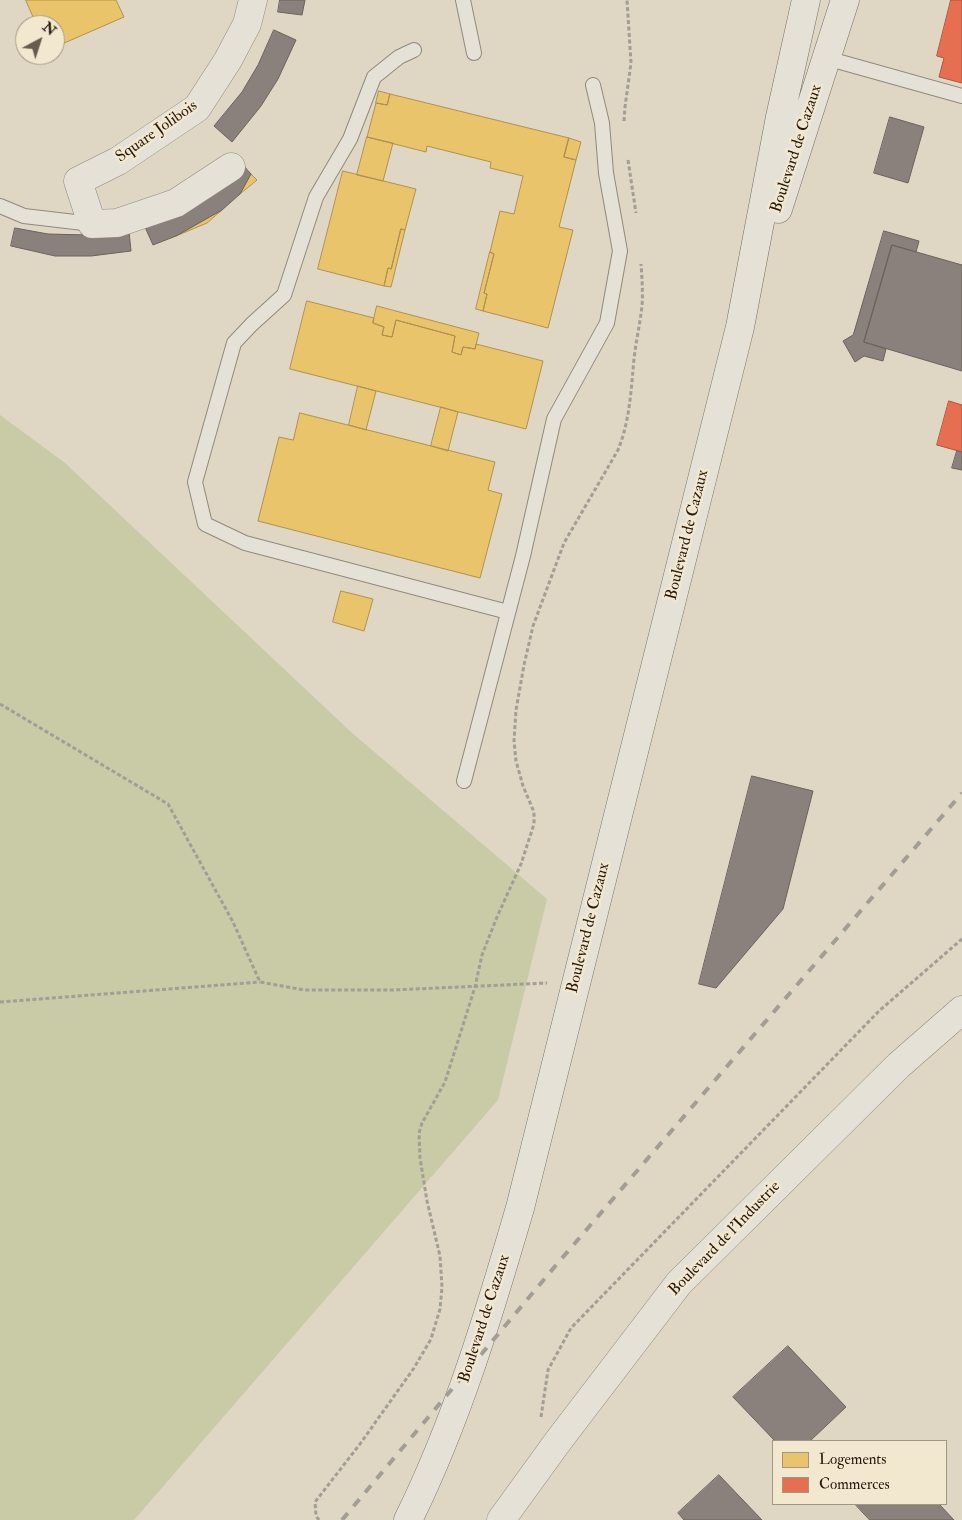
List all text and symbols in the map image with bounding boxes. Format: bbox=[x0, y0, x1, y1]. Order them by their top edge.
north arrow bbox=[15, 15, 65, 65]
text: N bbox=[39, 18, 60, 39]
street label: Boulevard de Cazaux bbox=[767, 83, 827, 215]
street label: Square Jolibois bbox=[112, 97, 202, 167]
street label: Boulevard de Cazaux bbox=[663, 468, 713, 602]
street label: Boulevard de Cazaux bbox=[564, 861, 614, 995]
street label: Boulevard de l'Industrie bbox=[665, 1178, 785, 1300]
street label: Boulevard de Cazaux bbox=[455, 1253, 515, 1385]
legend bbox=[772, 1440, 947, 1505]
text: Logements bbox=[819, 1450, 886, 1469]
text: Commerces bbox=[819, 1475, 890, 1494]

